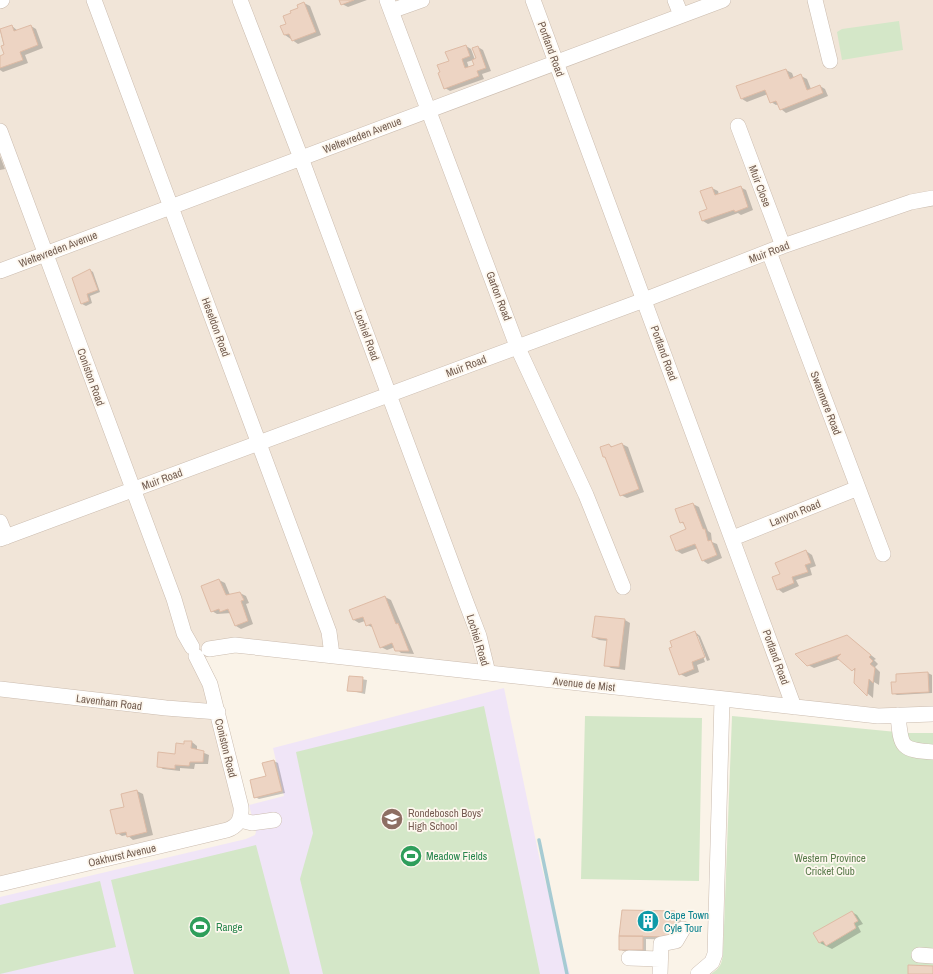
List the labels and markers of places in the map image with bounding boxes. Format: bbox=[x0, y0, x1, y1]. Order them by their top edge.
school or university icon: Rondebosch Boys' High School bbox=[379, 806, 405, 832]
place label: Rondebosch Boys' High School bbox=[408, 806, 483, 833]
sports icon: Meadow Fields bbox=[398, 843, 424, 869]
place label: Meadow Fields bbox=[426, 849, 488, 863]
building icon: Cape Town Cyle Tour bbox=[635, 908, 661, 934]
place label: Cape Town Cyle Tour bbox=[664, 908, 709, 935]
sports icon: Range bbox=[187, 914, 213, 940]
place label: Range bbox=[216, 920, 243, 934]

